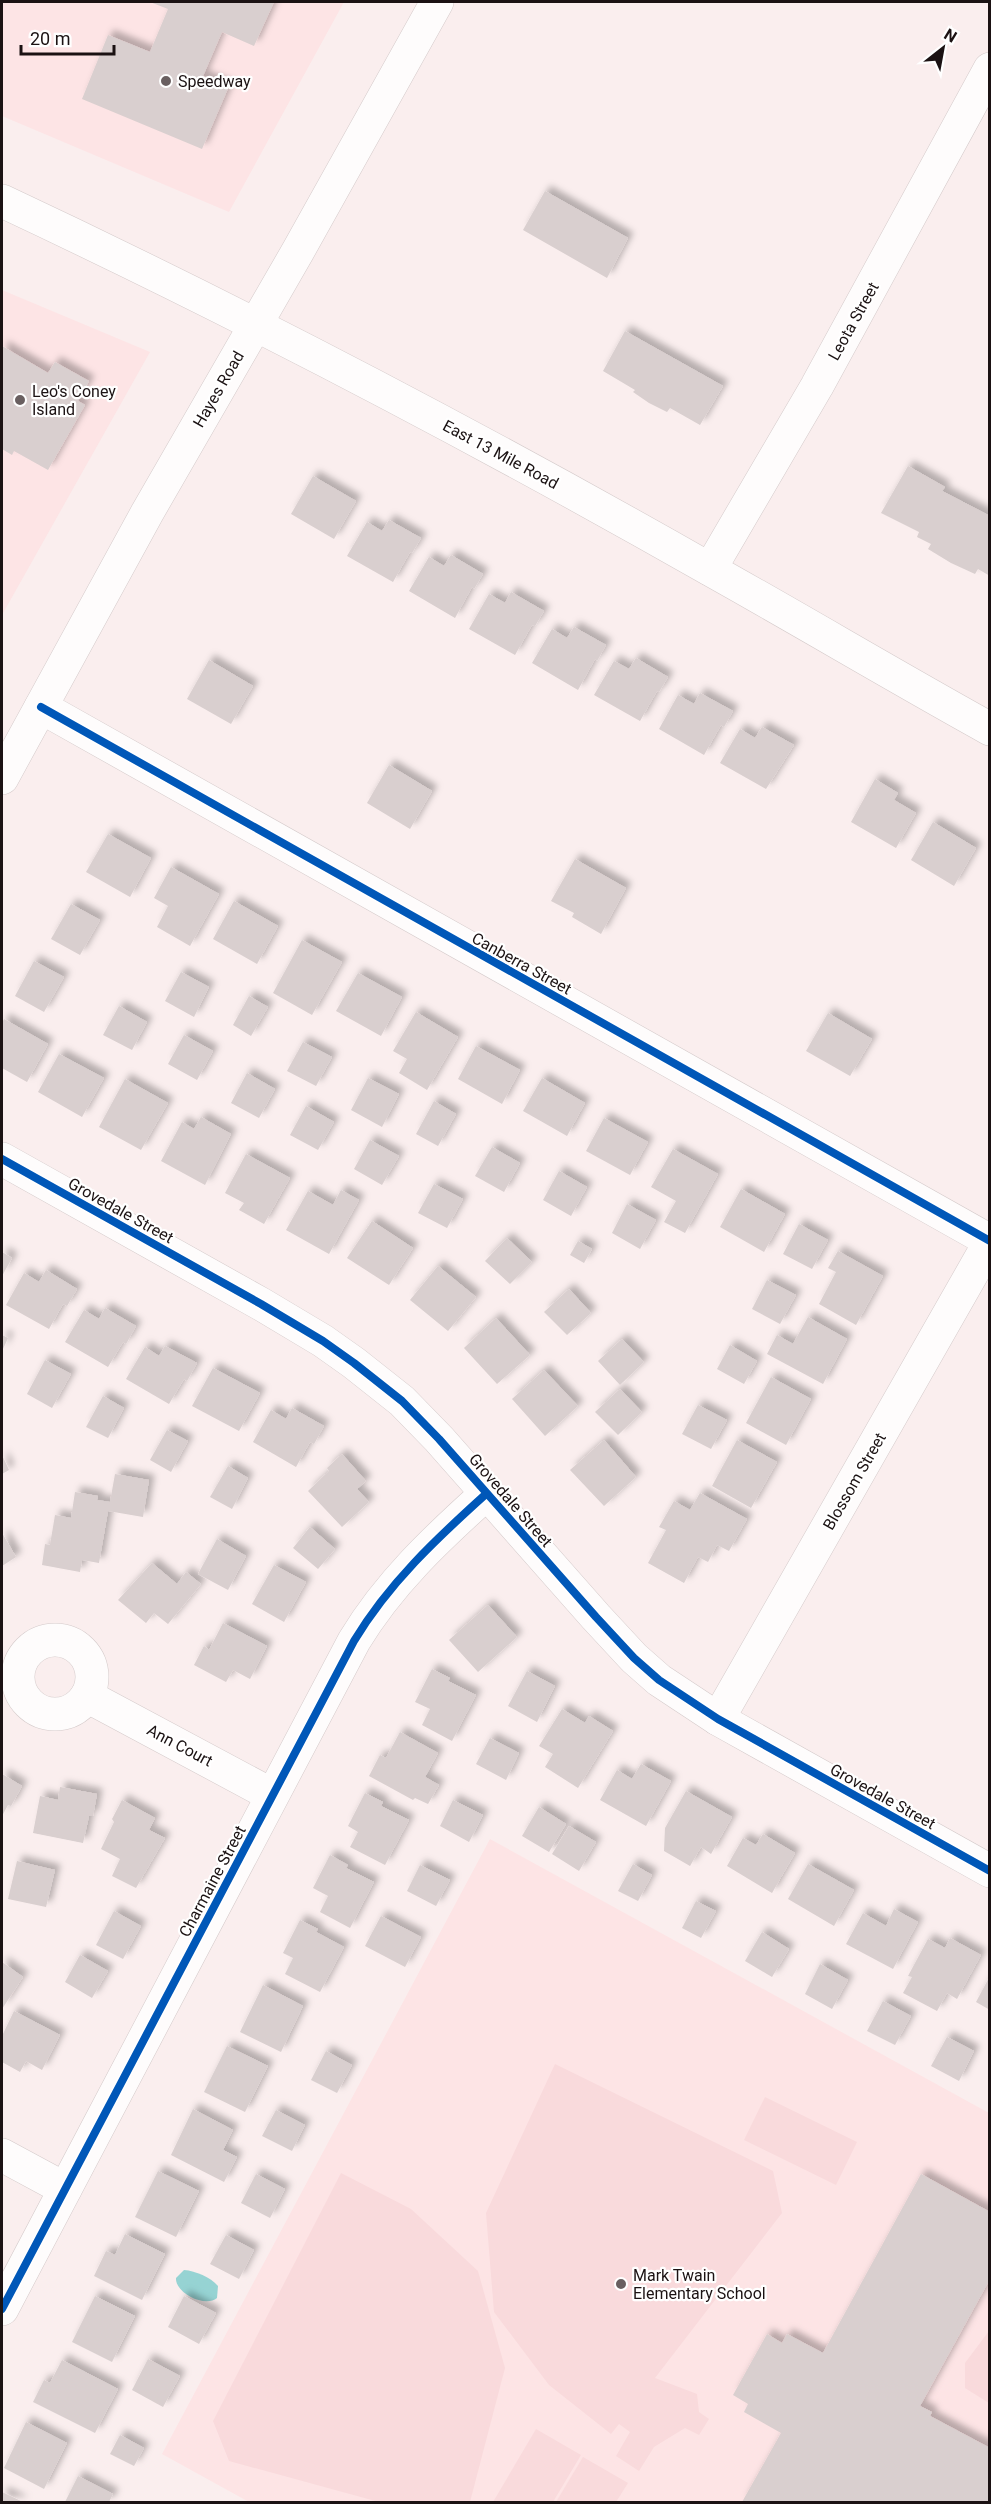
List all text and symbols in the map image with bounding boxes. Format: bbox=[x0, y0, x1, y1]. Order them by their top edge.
scale bar bbox=[21, 18, 114, 56]
north arrow bbox=[913, 18, 973, 78]
text: N bbox=[941, 25, 960, 47]
text: 20 m bbox=[30, 28, 70, 49]
place label: Speedway bbox=[178, 72, 251, 91]
marker: Speedway bbox=[159, 74, 173, 88]
street label: Leota Street bbox=[824, 279, 883, 364]
street label: Hayes Road bbox=[189, 348, 248, 431]
place label: Leo's Coney Island bbox=[32, 382, 116, 419]
marker: Leo's Coney Island bbox=[13, 393, 27, 407]
street label: East 13 Mile Road bbox=[440, 416, 562, 493]
street label: Canberra Street bbox=[469, 928, 575, 999]
street label: Grovedale Street bbox=[65, 1174, 177, 1247]
street label: Blossom Street bbox=[819, 1429, 890, 1533]
street label: Grovedale Street bbox=[465, 1450, 556, 1551]
street label: Ann Court bbox=[144, 1720, 216, 1771]
street label: Grovedale Street bbox=[827, 1760, 939, 1833]
street label: Charmaine Street bbox=[175, 1822, 250, 1940]
place label: Mark Twain Elementary School bbox=[633, 2266, 766, 2303]
marker: Mark Twain Elementary School bbox=[614, 2277, 628, 2291]

